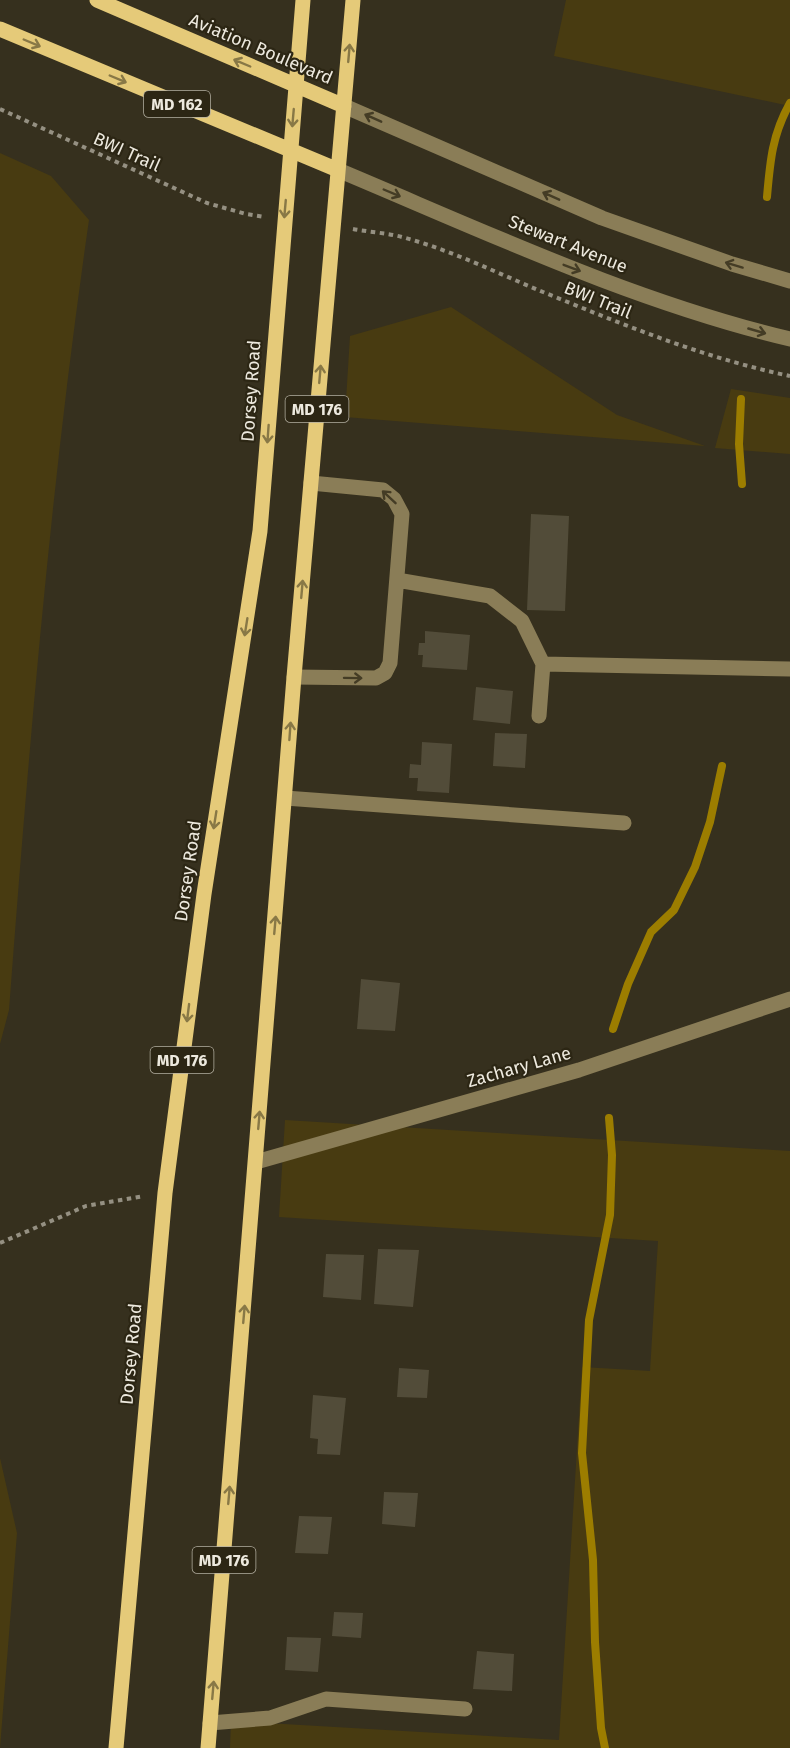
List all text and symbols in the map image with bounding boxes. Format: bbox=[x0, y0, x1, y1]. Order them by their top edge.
street label: Aviation Boulevard bbox=[186, 9, 336, 89]
one-way arrow bbox=[23, 38, 41, 49]
one-way arrow bbox=[344, 43, 355, 63]
one-way arrow bbox=[233, 56, 251, 67]
one-way arrow bbox=[109, 74, 127, 85]
road number: MD 162 bbox=[144, 91, 210, 117]
one-way arrow bbox=[287, 108, 298, 128]
one-way arrow bbox=[364, 112, 382, 123]
street label: BWI Trail bbox=[90, 128, 164, 176]
one-way arrow bbox=[382, 188, 401, 199]
one-way arrow bbox=[543, 190, 561, 201]
one-way arrow bbox=[279, 199, 290, 219]
street label: Stewart Avenue bbox=[505, 210, 631, 278]
one-way arrow bbox=[725, 258, 744, 269]
one-way arrow bbox=[563, 263, 581, 274]
street label: BWI Trail bbox=[561, 276, 635, 324]
one-way arrow bbox=[747, 326, 766, 337]
street label: Dorsey Road bbox=[236, 339, 266, 443]
one-way arrow bbox=[315, 364, 326, 384]
road number: MD 176 bbox=[286, 396, 348, 422]
one-way arrow bbox=[262, 423, 273, 443]
one-way arrow bbox=[382, 490, 397, 504]
one-way arrow bbox=[297, 580, 308, 600]
one-way arrow bbox=[240, 617, 251, 637]
one-way arrow bbox=[342, 672, 362, 683]
one-way arrow bbox=[285, 721, 296, 741]
one-way arrow bbox=[210, 810, 221, 829]
street label: Dorsey Road bbox=[170, 819, 206, 923]
one-way arrow bbox=[270, 916, 281, 936]
one-way arrow bbox=[182, 1003, 193, 1022]
street label: Zachary Lane bbox=[464, 1042, 574, 1092]
road number: MD 176 bbox=[150, 1047, 213, 1073]
one-way arrow bbox=[254, 1110, 265, 1130]
street label: Dorsey Road bbox=[116, 1302, 146, 1406]
one-way arrow bbox=[239, 1305, 250, 1325]
one-way arrow bbox=[224, 1486, 235, 1506]
road number: MD 176 bbox=[192, 1547, 256, 1573]
one-way arrow bbox=[208, 1680, 219, 1700]

